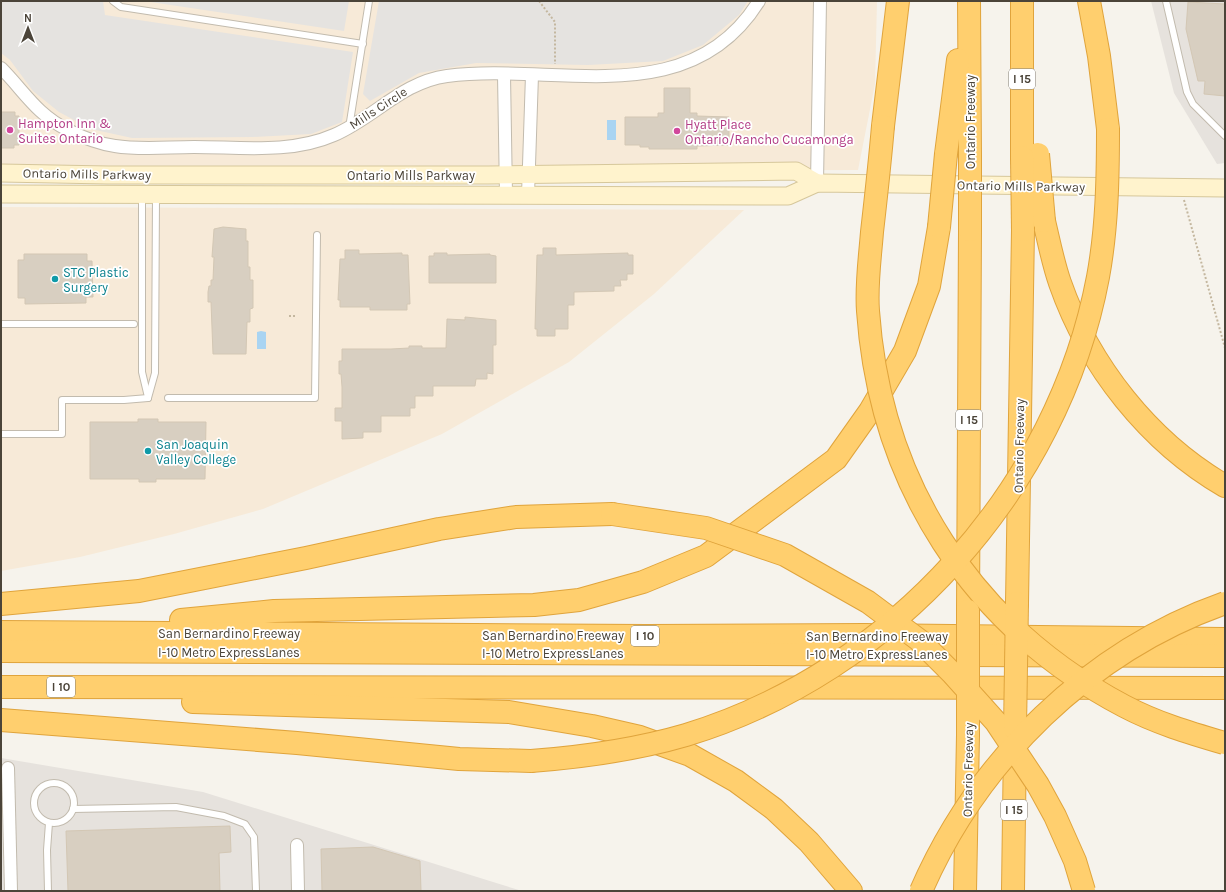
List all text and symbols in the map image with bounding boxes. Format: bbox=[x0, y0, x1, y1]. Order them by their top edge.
north arrow bbox=[8, 8, 48, 48]
text: N bbox=[24, 12, 32, 25]
road number: I 15 bbox=[1009, 69, 1035, 89]
street label: Ontario Freeway bbox=[963, 75, 978, 169]
street label: Mills Circle bbox=[346, 84, 410, 132]
place label: Hampton Inn & Suites Ontario bbox=[18, 116, 111, 146]
place label: Hyatt Place Ontario/Rancho Cucamonga bbox=[685, 117, 854, 147]
marker: Hampton Inn & Suites Ontario bbox=[5, 125, 15, 135]
marker: Hyatt Place Ontario/Rancho Cucamonga bbox=[672, 126, 682, 136]
street label: Ontario Mills Parkway bbox=[23, 165, 151, 183]
street label: Ontario Mills Parkway bbox=[347, 168, 475, 183]
street label: Ontario Mills Parkway bbox=[957, 177, 1085, 195]
place label: STC Plastic Surgery bbox=[63, 265, 129, 295]
marker: STC Plastic Surgery bbox=[50, 274, 60, 284]
street label: Ontario Freeway bbox=[1011, 399, 1027, 493]
road number: I 15 bbox=[956, 410, 982, 430]
place label: San Joaquin Valley College bbox=[156, 437, 237, 467]
marker: San Joaquin Valley College bbox=[143, 446, 153, 456]
street label: San Bernardino Freeway bbox=[158, 626, 300, 641]
road number: I 10 bbox=[631, 626, 659, 646]
street label: San Bernardino Freeway bbox=[482, 628, 624, 643]
street label: San Bernardino Freeway bbox=[806, 629, 948, 644]
street label: I-10 Metro ExpressLanes bbox=[158, 645, 300, 660]
street label: I-10 Metro ExpressLanes bbox=[482, 646, 624, 661]
street label: I-10 Metro ExpressLanes bbox=[806, 647, 948, 662]
road number: I 10 bbox=[47, 677, 75, 697]
street label: Ontario Freeway bbox=[960, 723, 976, 817]
road number: I 15 bbox=[1001, 800, 1027, 820]

